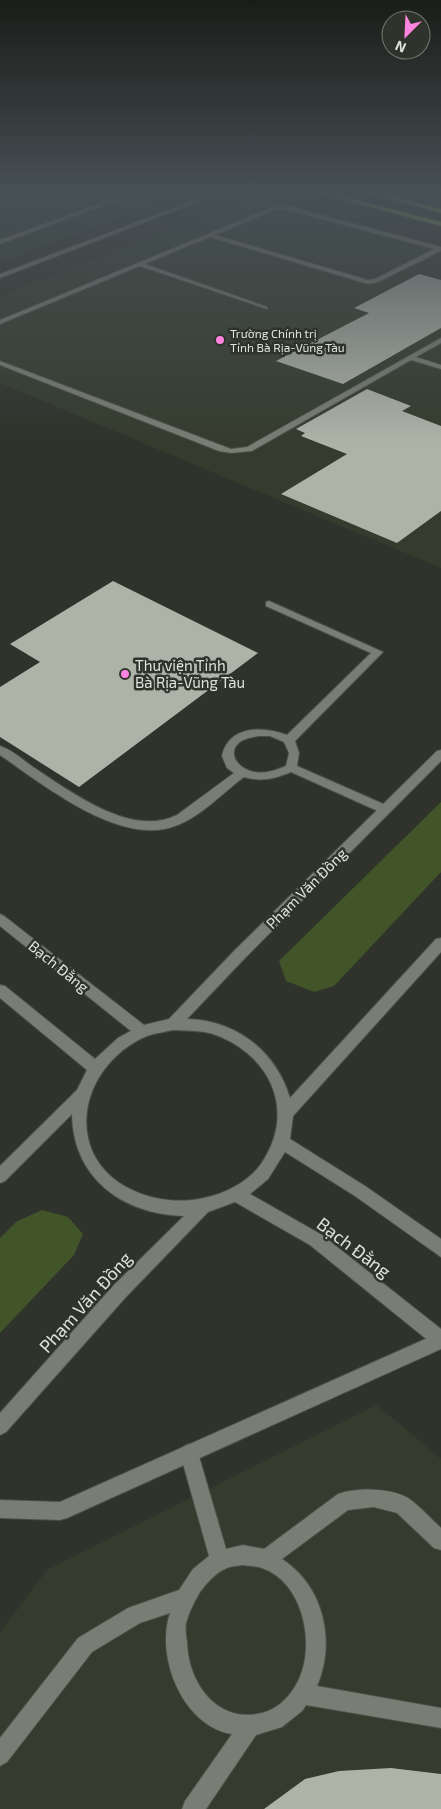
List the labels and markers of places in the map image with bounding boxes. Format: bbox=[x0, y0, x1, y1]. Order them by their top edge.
place label: Trường Chính trị Tỉnh Bà Rịa-Vũng Tàu bbox=[230, 326, 345, 355]
marker: Trường Chính trị Tỉnh Bà Rịa-Vũng Tàu bbox=[214, 334, 226, 346]
place label: Thư viện Tỉnh Bà Rịa-Vũng Tàu bbox=[135, 656, 245, 691]
marker: Thư viện Tỉnh Bà Rịa-Vũng Tàu bbox=[119, 668, 131, 680]

